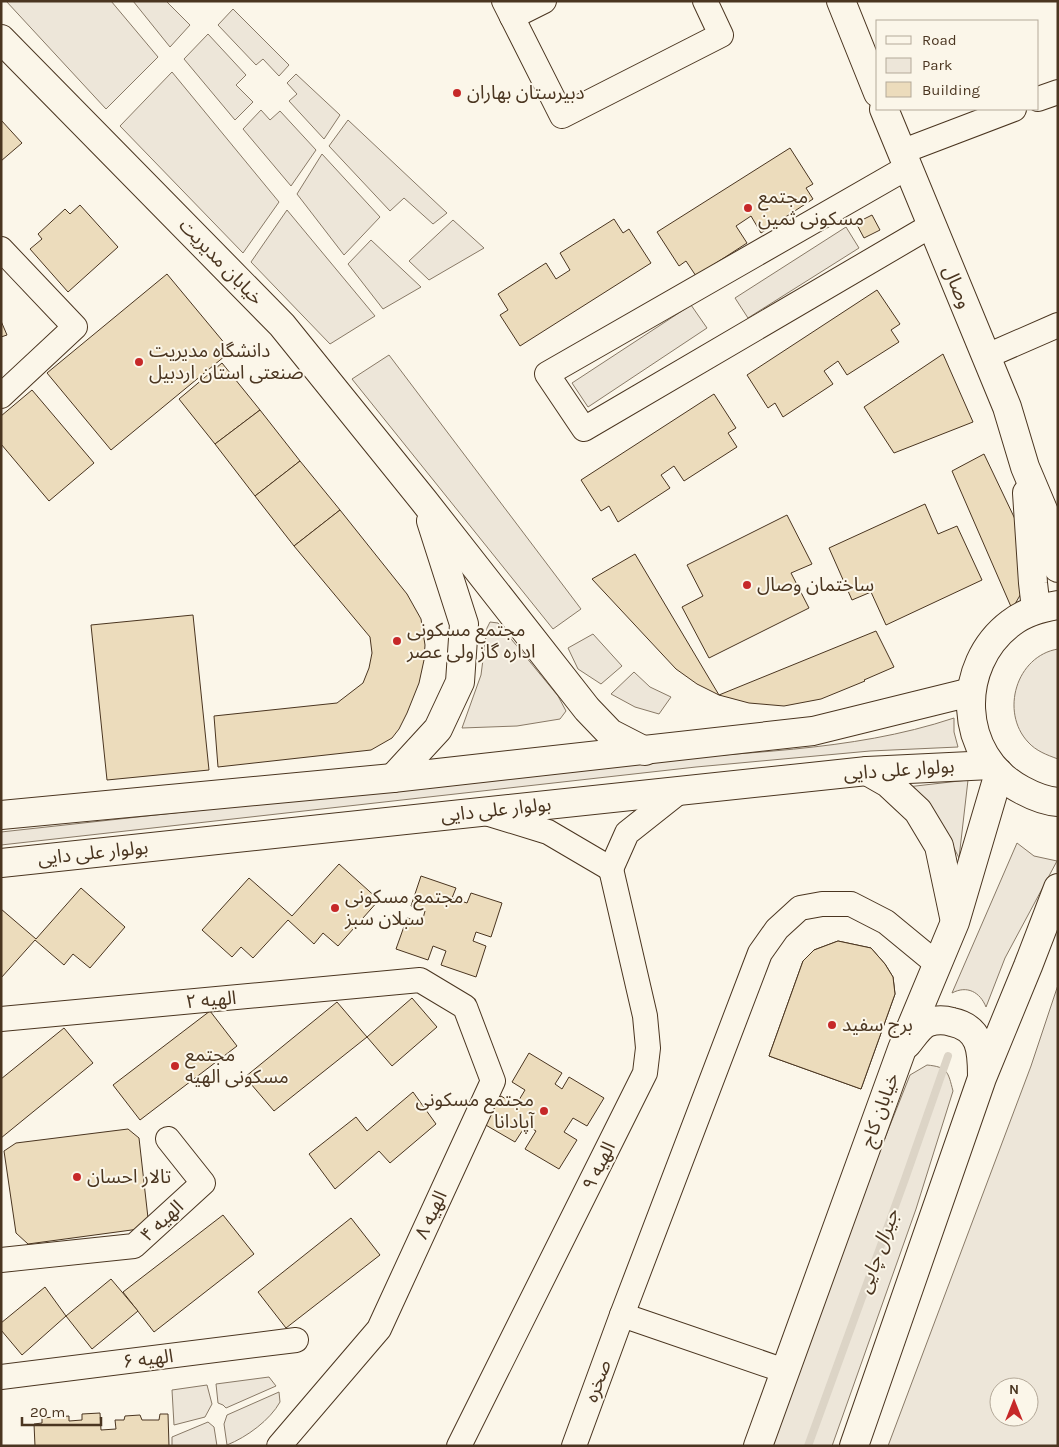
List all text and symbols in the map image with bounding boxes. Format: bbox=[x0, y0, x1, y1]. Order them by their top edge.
legend bbox=[876, 20, 1039, 110]
text: Road bbox=[922, 31, 957, 49]
text: Park bbox=[922, 56, 952, 74]
text: Building bbox=[922, 81, 980, 99]
place label: دبیرستان بهاران bbox=[467, 82, 585, 104]
marker: دبیرستان بهاران bbox=[451, 87, 463, 99]
place label: مجتمع مسکونی ثمین bbox=[758, 186, 864, 230]
marker: مجتمع مسکونی ثمین bbox=[742, 202, 754, 214]
street label: خیابان مدیریت bbox=[174, 214, 268, 310]
street label: وصال bbox=[938, 262, 976, 312]
place label: دانشگاه مدیریت صنعتی استان اردبیل bbox=[149, 340, 304, 384]
marker: دانشگاه مدیریت صنعتی استان اردبیل bbox=[133, 356, 145, 368]
place label: ساختمان وصال bbox=[757, 574, 874, 596]
marker: ساختمان وصال bbox=[741, 579, 753, 591]
place label: مجتمع مسکونی اداره گاز ولی عصر bbox=[406, 619, 535, 663]
marker: مجتمع مسکونی اداره گاز ولی عصر bbox=[391, 635, 403, 647]
street label: بولوار علی دایی bbox=[843, 755, 955, 785]
street label: بولوار علی دایی bbox=[440, 793, 552, 827]
street label: بولوار علی دایی bbox=[37, 836, 149, 870]
place label: مجتمع مسکونی سبلان سبز bbox=[344, 886, 464, 930]
marker: مجتمع مسکونی سبلان سبز bbox=[329, 902, 341, 914]
street label: الهیه ۲ bbox=[185, 987, 237, 1013]
place label: برج سفید bbox=[842, 1014, 913, 1038]
marker: برج سفید bbox=[826, 1019, 838, 1031]
place label: مجتمع مسکونی الهیه bbox=[185, 1044, 289, 1088]
marker: مجتمع مسکونی الهیه bbox=[169, 1060, 181, 1072]
street label: خیابان کاج bbox=[856, 1070, 905, 1151]
place label: مجتمع مسکونی آپادانا bbox=[415, 1089, 535, 1134]
marker: مجتمع مسکونی آپادانا bbox=[538, 1105, 550, 1117]
street label: الهیه ۹ bbox=[578, 1138, 620, 1194]
place label: تالار احسان bbox=[87, 1166, 171, 1188]
marker: تالار احسان bbox=[71, 1171, 83, 1183]
street label: الهیه ۸ bbox=[410, 1187, 452, 1243]
street label: الهیه ۴ bbox=[136, 1196, 188, 1246]
water label: جیرال چایی bbox=[852, 1206, 905, 1297]
street label: الهیه ۶ bbox=[121, 1345, 175, 1373]
street label: صخره bbox=[580, 1357, 616, 1405]
north arrow bbox=[989, 1377, 1039, 1427]
text: N bbox=[1009, 1381, 1019, 1398]
scale bar bbox=[22, 1394, 101, 1426]
text: 20 m bbox=[30, 1403, 65, 1421]

